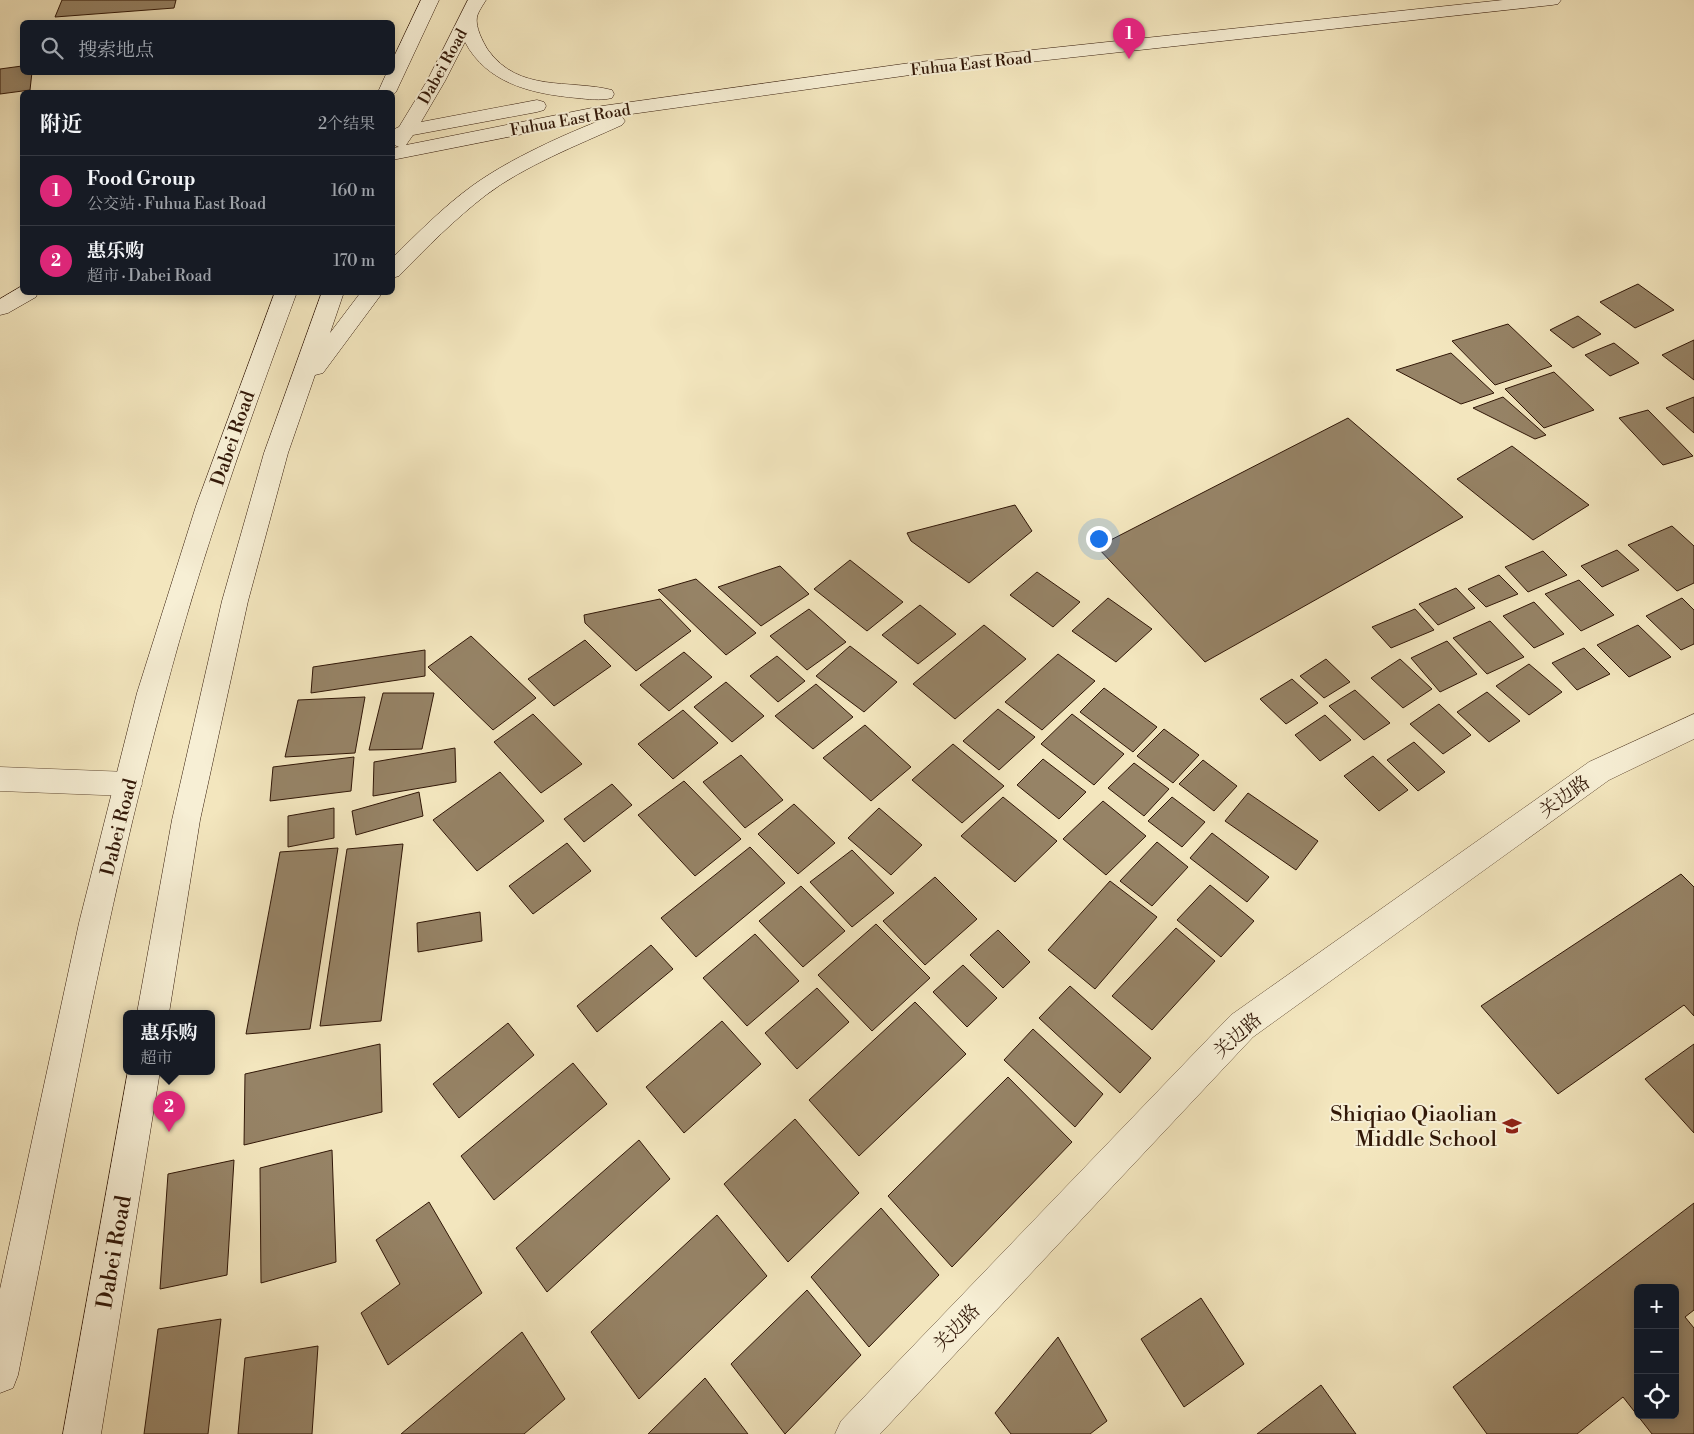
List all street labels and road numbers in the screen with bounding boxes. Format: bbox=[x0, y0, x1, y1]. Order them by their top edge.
street label: Dabei Road bbox=[414, 25, 472, 108]
street label: Fuhua East Road bbox=[909, 48, 1033, 80]
street label: Fuhua East Road bbox=[508, 100, 632, 140]
street label: Dabei Road bbox=[205, 387, 260, 489]
street label: 关边路 bbox=[1534, 770, 1595, 823]
street label: Dabei Road bbox=[95, 776, 143, 878]
street label: 关边路 bbox=[1208, 1008, 1267, 1064]
street label: Dabei Road bbox=[91, 1193, 138, 1311]
street label: 关边路 bbox=[928, 1299, 985, 1357]

